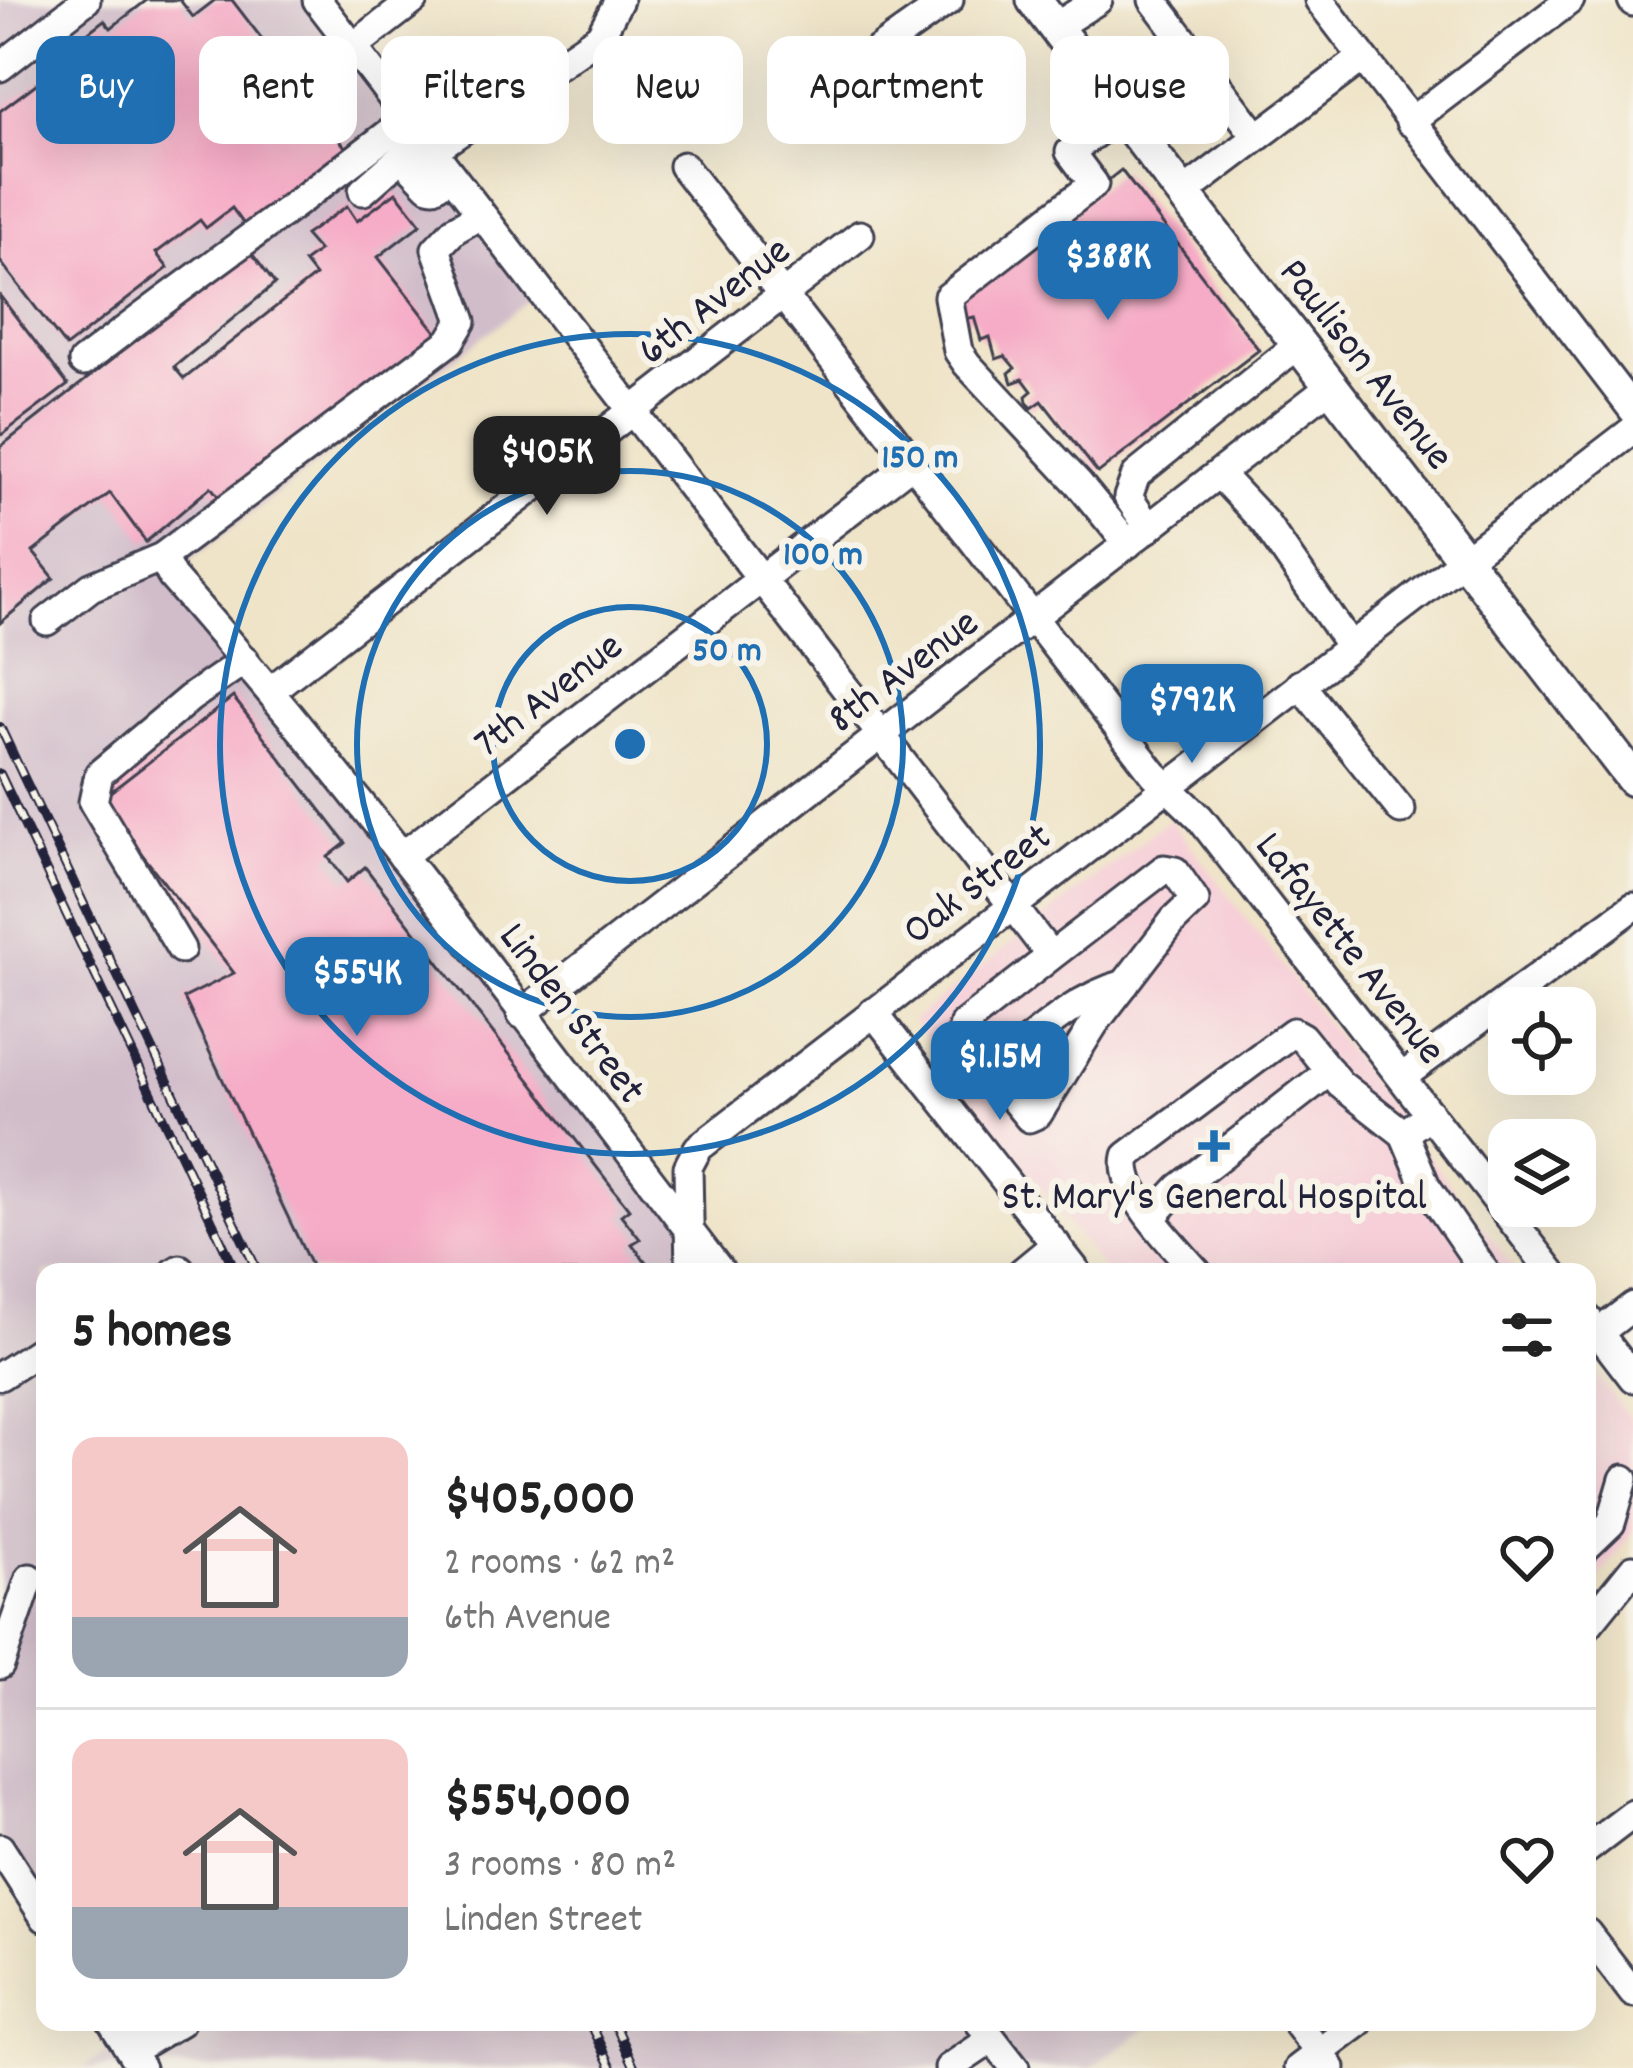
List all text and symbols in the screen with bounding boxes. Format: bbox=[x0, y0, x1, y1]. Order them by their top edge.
chip: Buy bbox=[36, 36, 175, 144]
chip: Rent bbox=[199, 36, 357, 144]
chip: Filters bbox=[381, 36, 569, 144]
chip: New bbox=[593, 36, 743, 144]
chip: Apartment bbox=[767, 36, 1026, 144]
chip: House bbox=[1050, 36, 1229, 144]
pin: $388K bbox=[1024, 221, 1192, 323]
street label: 6th Avenue bbox=[627, 225, 806, 383]
text: $388K bbox=[1065, 232, 1151, 287]
street label: Paulison Avenue bbox=[1261, 247, 1466, 485]
pin: $405K bbox=[463, 416, 631, 518]
text: $405K bbox=[500, 427, 594, 482]
text: 150 m bbox=[881, 434, 959, 486]
text: 100 m bbox=[783, 531, 863, 583]
street label: 8th Avenue bbox=[817, 597, 994, 751]
street label: 7th Avenue bbox=[463, 620, 638, 775]
text: 50 m bbox=[692, 627, 762, 679]
pin: $792K bbox=[1108, 664, 1276, 766]
text: $792K bbox=[1148, 675, 1236, 730]
centre of rings bbox=[609, 723, 651, 765]
street label: Oak Street bbox=[892, 811, 1066, 963]
street label: Lafayette Avenue bbox=[1237, 821, 1458, 1079]
street label: Linden Street bbox=[481, 912, 658, 1119]
pin: $554K bbox=[273, 937, 441, 1039]
text: $554K bbox=[312, 948, 402, 1003]
map controls bbox=[1488, 987, 1596, 1227]
button: locate bbox=[1488, 987, 1596, 1095]
pin: $1.15M bbox=[902, 1021, 1098, 1123]
text: $1.15M bbox=[958, 1032, 1042, 1087]
button: layers bbox=[1488, 1119, 1596, 1227]
marker: St. Mary's General Hospital bbox=[1198, 1130, 1230, 1162]
place label: St. Mary's General Hospital bbox=[1001, 1170, 1427, 1230]
text: 5 homes bbox=[72, 1299, 232, 1371]
icon: filters bbox=[1494, 1302, 1560, 1368]
text: $405,000 bbox=[444, 1466, 636, 1538]
icon: home bbox=[168, 1485, 312, 1629]
icon: heart bbox=[1494, 1524, 1560, 1590]
text: 2 rooms · 62 m² bbox=[444, 1538, 675, 1593]
text: 6th Avenue bbox=[444, 1593, 611, 1648]
text: $554,000 bbox=[444, 1768, 631, 1840]
icon: home bbox=[168, 1787, 312, 1931]
icon: heart bbox=[1494, 1826, 1560, 1892]
text: 3 rooms · 80 m² bbox=[444, 1840, 676, 1895]
text: Linden Street bbox=[444, 1895, 642, 1950]

